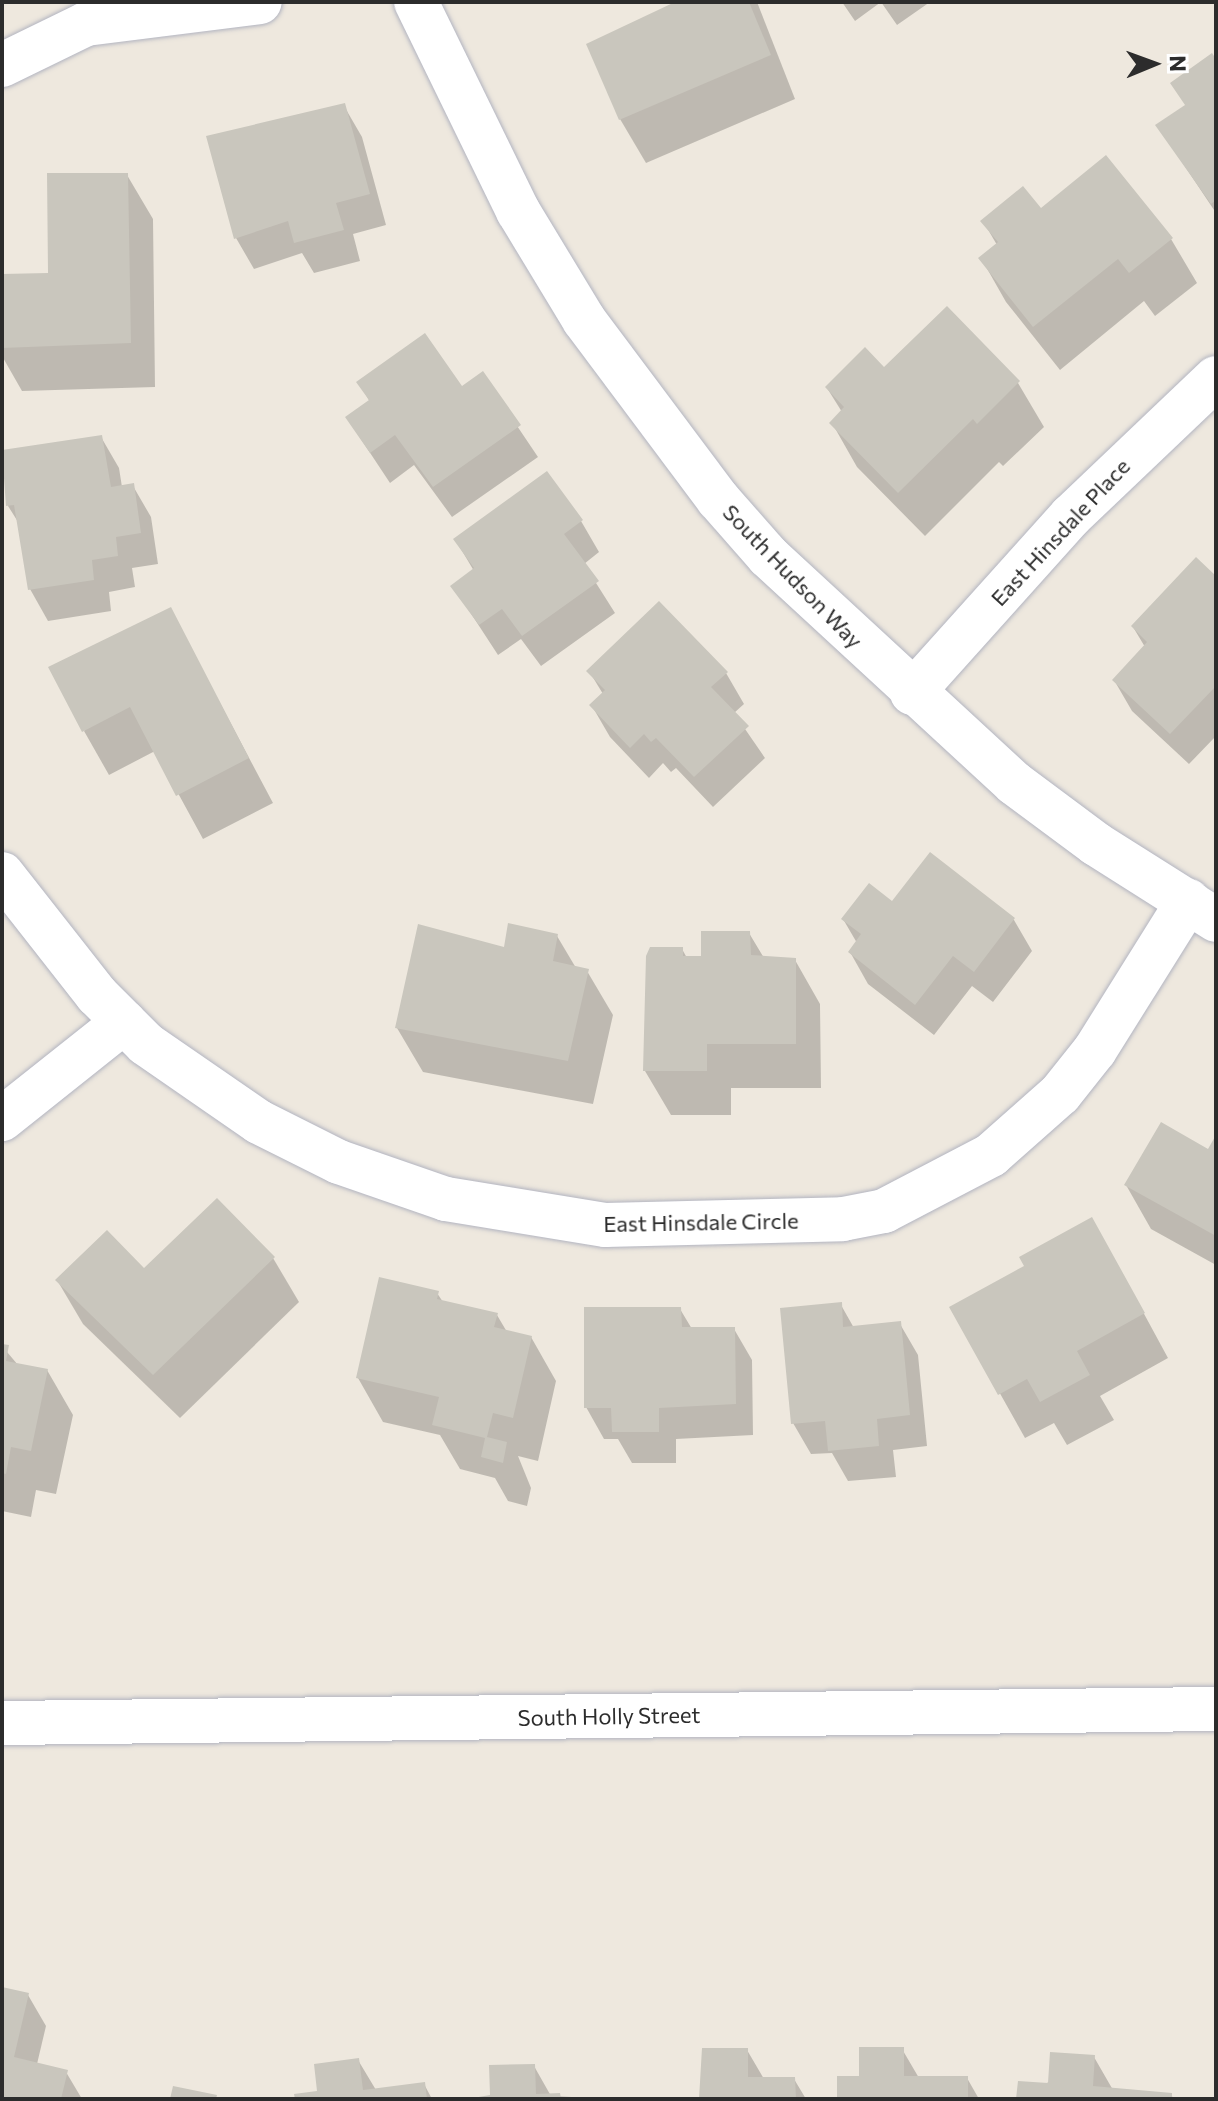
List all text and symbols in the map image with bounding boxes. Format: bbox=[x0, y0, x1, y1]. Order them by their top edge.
north arrow bbox=[1114, 24, 1194, 104]
text: N bbox=[1165, 55, 1192, 72]
street label: East Hinsdale Place bbox=[985, 453, 1135, 611]
street label: South Hudson Way bbox=[718, 499, 868, 653]
street label: East Hinsdale Circle bbox=[603, 1207, 799, 1237]
street label: South Holly Street bbox=[517, 1701, 701, 1731]

